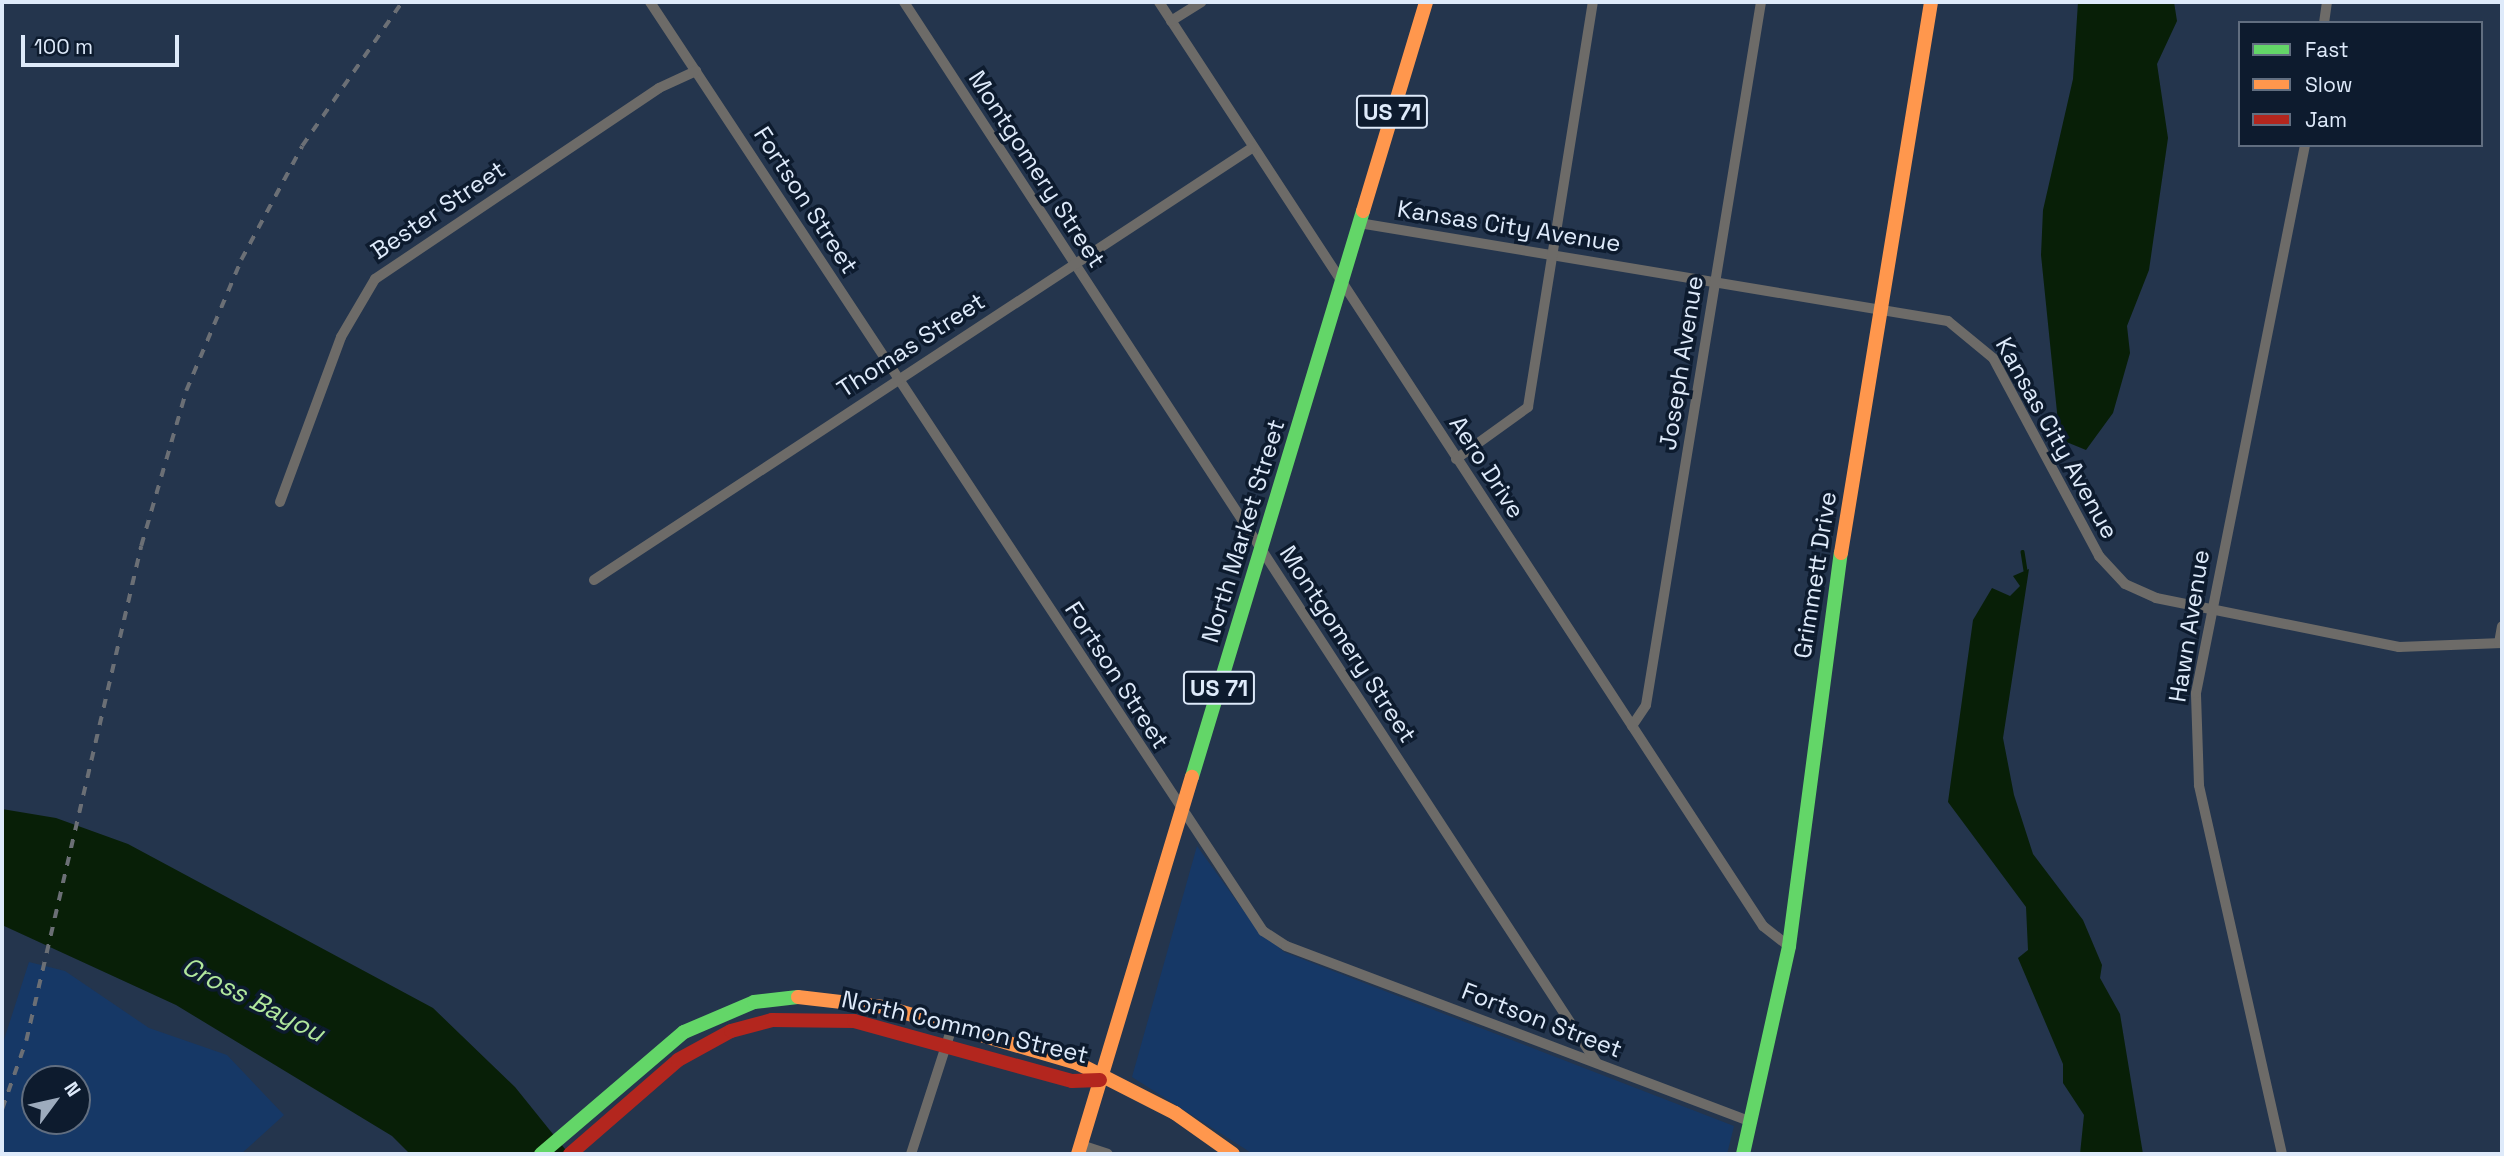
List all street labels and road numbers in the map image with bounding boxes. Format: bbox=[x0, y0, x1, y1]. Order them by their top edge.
street label: Montgomery Street bbox=[963, 65, 1111, 273]
road number: US 71 bbox=[1355, 92, 1429, 132]
street label: Fortson Street bbox=[748, 121, 864, 279]
street label: Bester Street bbox=[365, 154, 511, 266]
street label: Kansas City Avenue bbox=[1395, 194, 1623, 258]
street label: Joseph Avenue bbox=[1653, 274, 1709, 452]
street label: Thomas Street bbox=[832, 287, 990, 403]
street label: Kansas City Avenue bbox=[1990, 332, 2124, 544]
street label: Aero Drive bbox=[1443, 410, 1531, 524]
street label: North Market Street bbox=[1195, 416, 1291, 646]
street label: Grimmett Drive bbox=[1788, 489, 1842, 661]
street label: Montgomery Street bbox=[1274, 540, 1422, 748]
street label: Hawn Avenue bbox=[2163, 548, 2215, 704]
street label: Fortson Street bbox=[1059, 596, 1175, 754]
road number: US 71 bbox=[1182, 668, 1256, 708]
street label: Fortson Street bbox=[1458, 976, 1626, 1064]
street label: North Common Street bbox=[839, 985, 1091, 1069]

